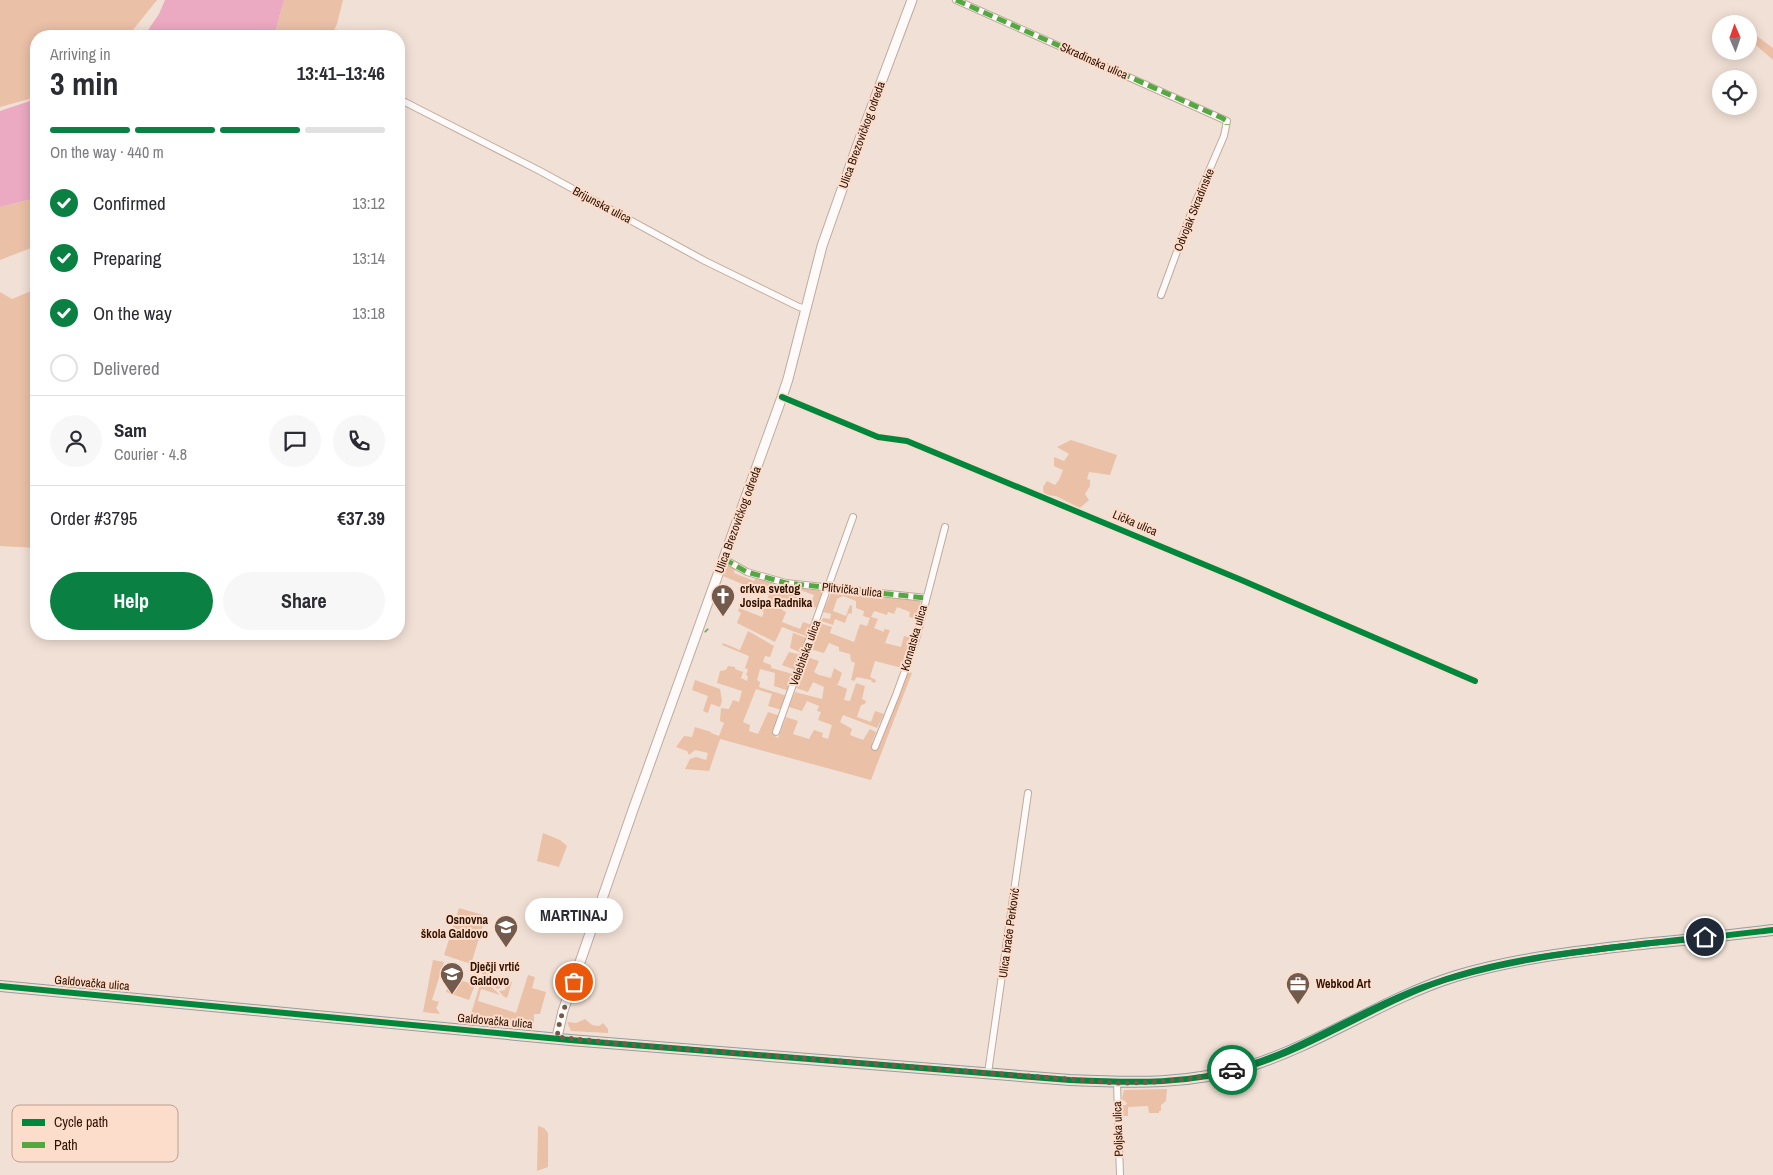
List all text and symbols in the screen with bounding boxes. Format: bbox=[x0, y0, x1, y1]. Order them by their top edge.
north arrow bbox=[1712, 15, 1758, 60]
map controls bbox=[1712, 15, 1757, 115]
street label: Skradinska ulica bbox=[1058, 39, 1131, 83]
text: Arriving in bbox=[50, 43, 111, 65]
text: 13:41–13:46 bbox=[297, 60, 385, 86]
text: 3 min bbox=[50, 62, 119, 105]
button: locate bbox=[1712, 70, 1757, 115]
street label: Ulica Brezovičkog odreda bbox=[835, 79, 889, 191]
text: On the way · 440 m bbox=[50, 141, 164, 163]
street label: Odvojak Skradinske bbox=[1170, 166, 1218, 254]
street label: Brijunska ulica bbox=[570, 183, 635, 227]
icon: check bbox=[50, 189, 78, 217]
text: Confirmed bbox=[93, 190, 166, 216]
text: 13:12 bbox=[352, 192, 385, 214]
icon: check bbox=[50, 244, 78, 272]
text: Preparing bbox=[93, 245, 161, 271]
text: 13:14 bbox=[352, 247, 385, 269]
icon: check bbox=[50, 299, 78, 327]
text: On the way bbox=[93, 300, 172, 326]
text: 13:18 bbox=[352, 302, 385, 324]
text: Delivered bbox=[93, 355, 160, 381]
button: person bbox=[50, 415, 102, 467]
button: chat bbox=[269, 415, 321, 467]
button: phone bbox=[333, 415, 385, 467]
text: Sam bbox=[114, 417, 147, 443]
text: Courier · 4.8 bbox=[114, 443, 187, 465]
street label: Ulica Brezovičkog odreda bbox=[711, 464, 765, 576]
text: Order #3795 bbox=[50, 505, 137, 531]
text: €37.39 bbox=[337, 505, 385, 531]
street label: Lička ulica bbox=[1110, 506, 1160, 540]
button: Help bbox=[50, 572, 213, 630]
button: Share bbox=[223, 572, 385, 630]
street label: Plitvička ulica bbox=[821, 579, 884, 601]
place label: crkva svetog Josipa Radnika bbox=[740, 581, 813, 611]
church icon: crkva svetog Josipa Radnika bbox=[710, 583, 736, 617]
street label: Kornatska ulica bbox=[897, 603, 931, 673]
street label: Velebitska ulica bbox=[786, 617, 824, 688]
street label: Ulica braće Perković bbox=[995, 887, 1023, 979]
callout: MARTINAJ bbox=[525, 897, 623, 932]
text: MARTINAJ bbox=[540, 904, 608, 926]
place label: Osnovna škola Galdovo bbox=[421, 912, 489, 942]
school or university icon: Osnovna škola Galdovo bbox=[493, 914, 519, 948]
pin bbox=[1684, 916, 1726, 958]
icon: home bbox=[1691, 923, 1719, 951]
place label: Dječji vrtić Galdovo bbox=[470, 959, 520, 989]
school or university icon: Dječji vrtić Galdovo bbox=[439, 961, 465, 995]
pin bbox=[553, 961, 595, 1003]
icon: bag bbox=[560, 968, 588, 996]
office icon: Webkod Art bbox=[1285, 971, 1311, 1005]
street label: Galdovačka ulica bbox=[54, 972, 131, 994]
place label: Webkod Art bbox=[1316, 976, 1371, 992]
street label: Galdovačka ulica bbox=[457, 1010, 534, 1032]
courier bbox=[1207, 1045, 1257, 1095]
icon: car bbox=[1218, 1056, 1246, 1084]
street label: Poljska ulica bbox=[1109, 1101, 1127, 1157]
legend bbox=[12, 1105, 178, 1162]
text: Cycle path bbox=[54, 1113, 108, 1131]
text: Path bbox=[54, 1136, 78, 1154]

